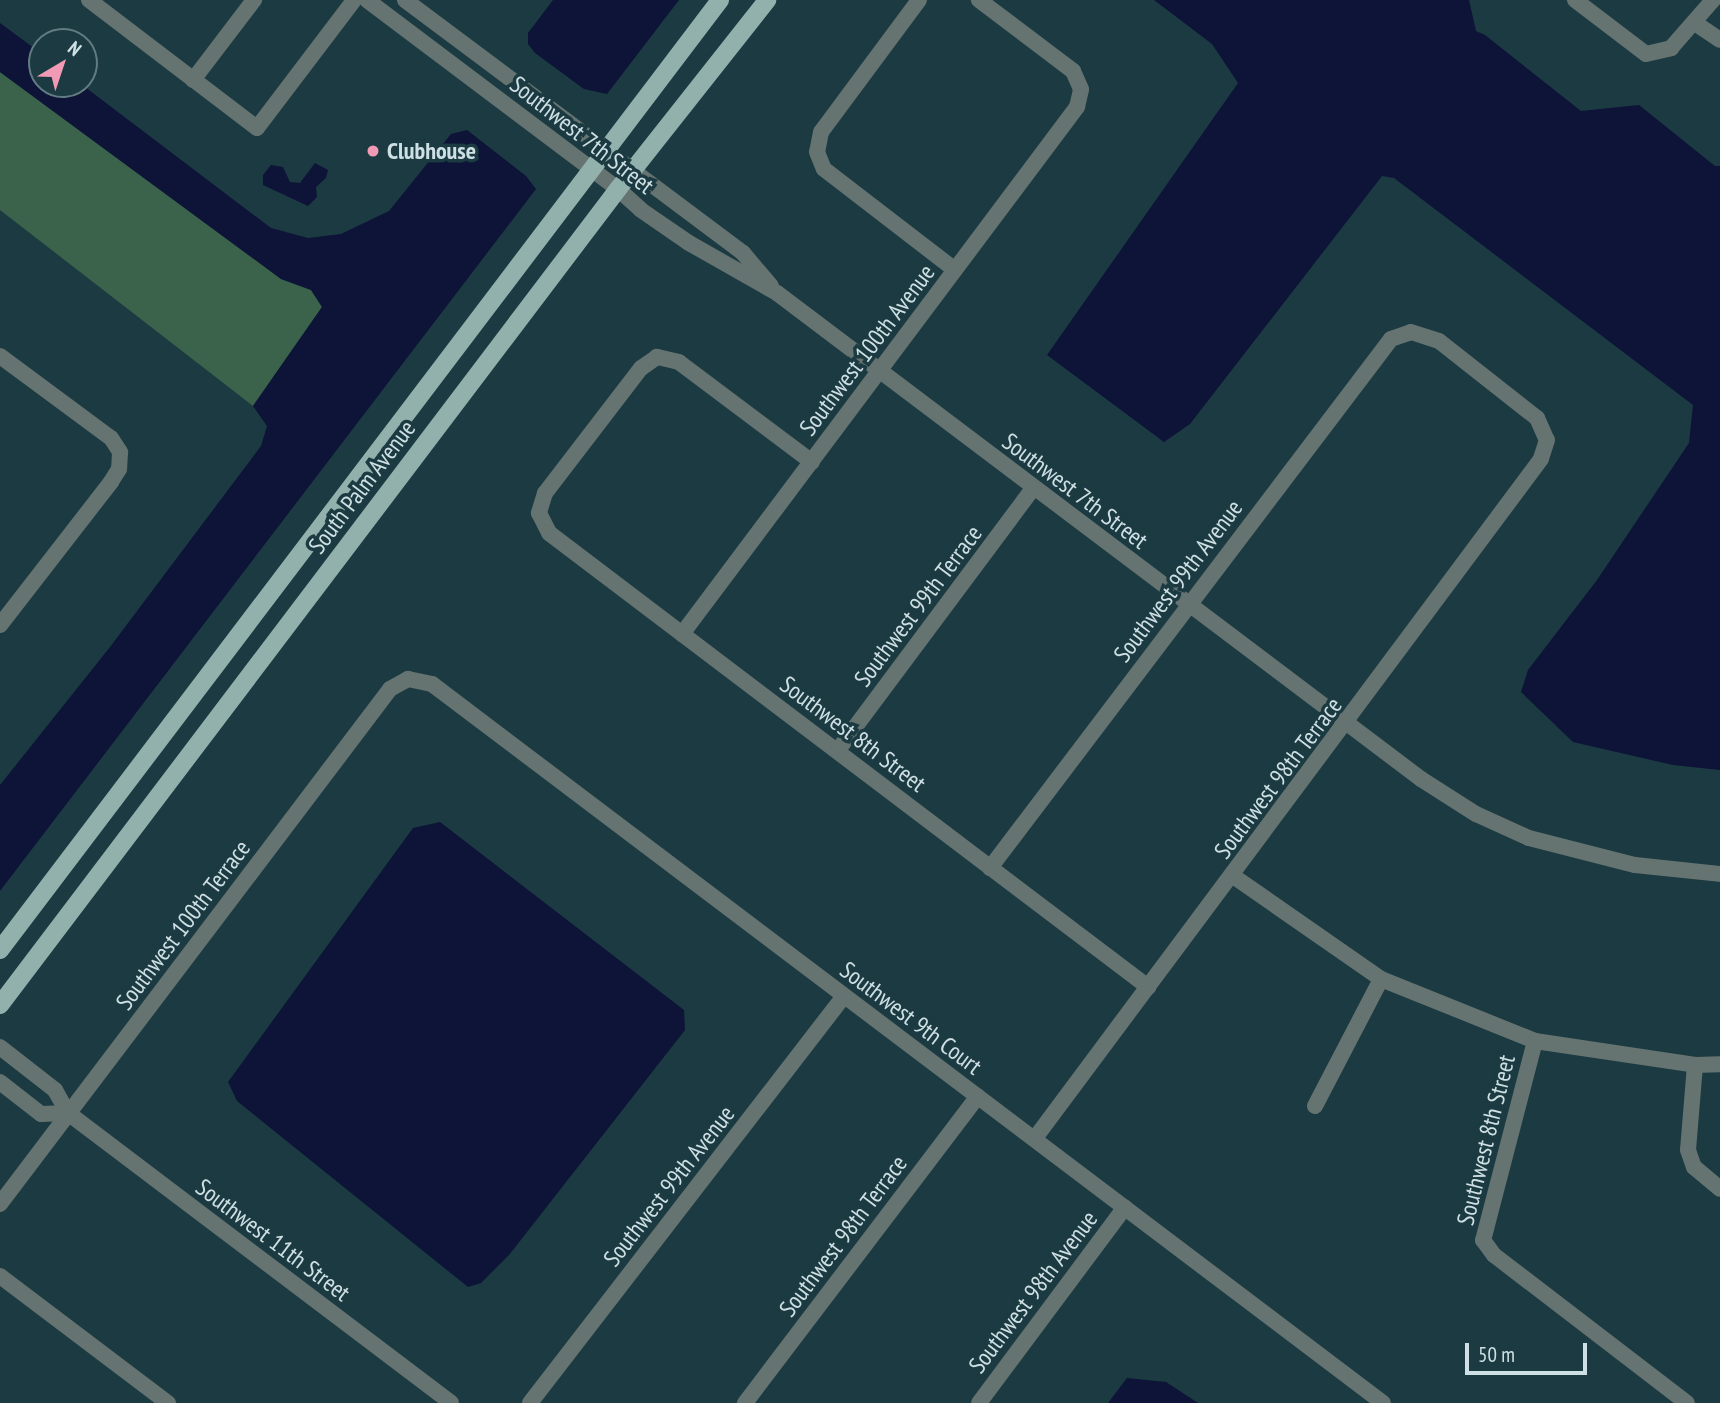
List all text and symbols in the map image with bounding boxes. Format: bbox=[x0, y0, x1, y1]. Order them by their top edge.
north arrow bbox=[28, 28, 98, 98]
text: N bbox=[63, 36, 86, 61]
street label: Southwest 7th Street bbox=[504, 70, 660, 200]
place label: Clubhouse bbox=[387, 137, 476, 165]
marker: Clubhouse bbox=[365, 143, 381, 159]
street label: Southwest 100th Avenue bbox=[793, 259, 941, 441]
street label: South Palm Avenue bbox=[302, 414, 422, 560]
street label: Southwest 7th Street bbox=[997, 427, 1153, 555]
street label: Southwest 99th Avenue bbox=[1107, 494, 1249, 668]
street label: Southwest 99th Terrace bbox=[848, 520, 988, 692]
street label: Southwest 8th Street bbox=[775, 670, 931, 798]
street label: Southwest 98th Terrace bbox=[1208, 692, 1348, 864]
street label: Southwest 100th Terrace bbox=[110, 834, 256, 1016]
street label: Southwest 9th Court bbox=[835, 955, 987, 1081]
street label: Southwest 8th Street bbox=[1451, 1052, 1521, 1228]
street label: Southwest 99th Avenue bbox=[597, 1100, 741, 1272]
street label: Southwest 98th Terrace bbox=[773, 1150, 913, 1322]
street label: Southwest 11th Street bbox=[190, 1173, 356, 1307]
street label: Southwest 98th Avenue bbox=[962, 1205, 1104, 1379]
scale bar bbox=[1468, 1330, 1590, 1374]
text: 50 m bbox=[1478, 1341, 1515, 1368]

